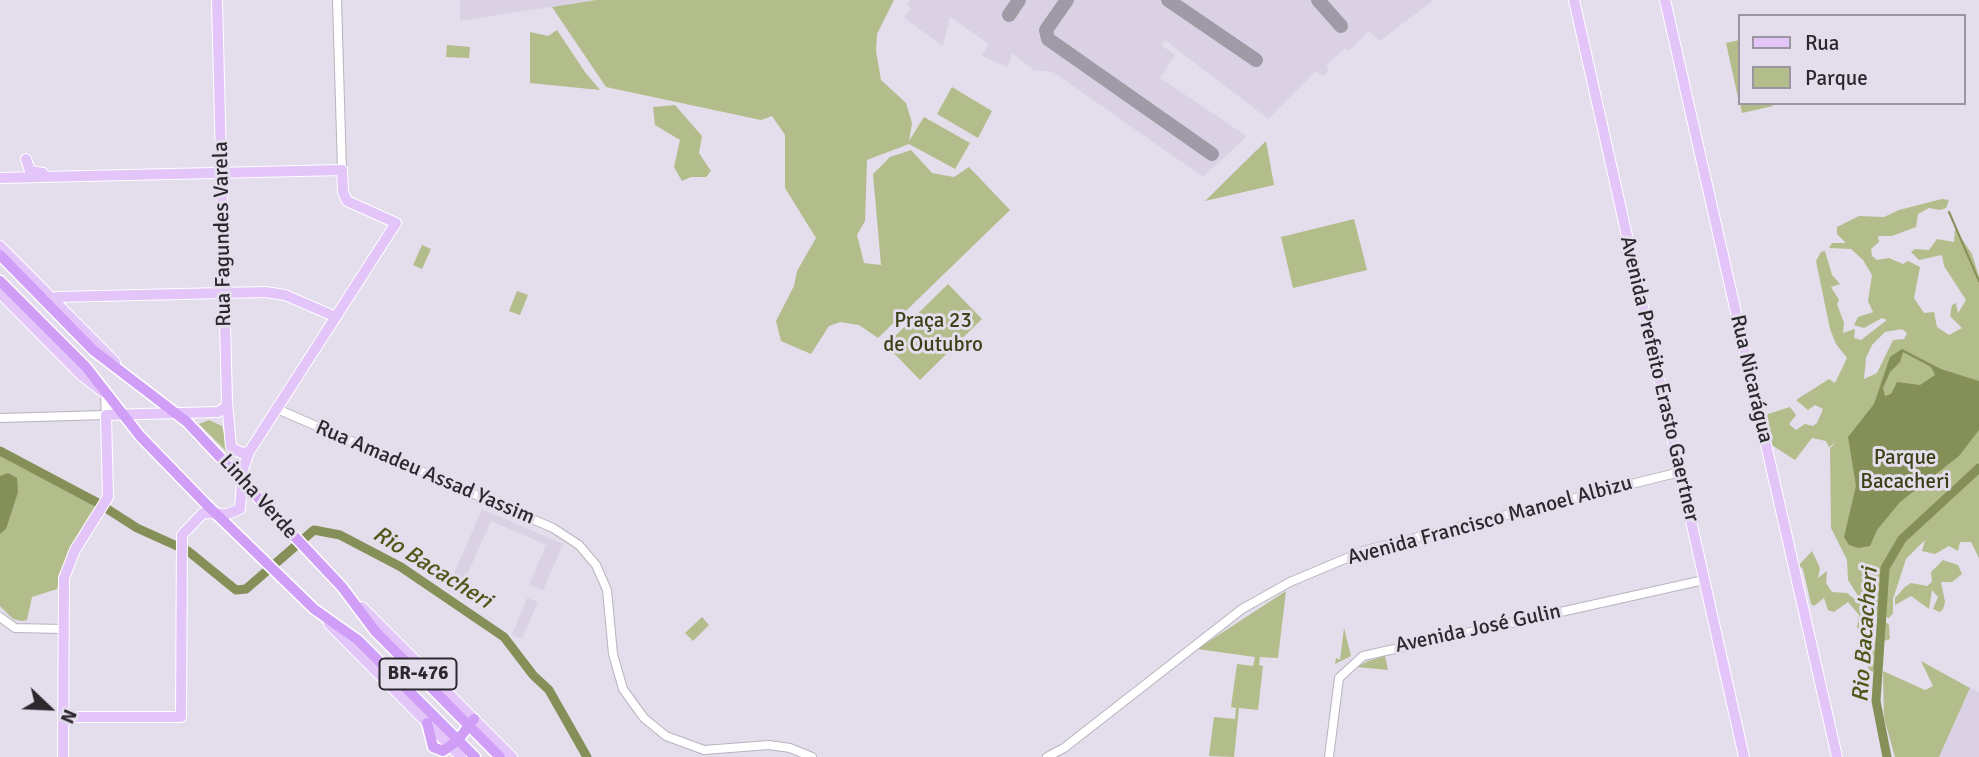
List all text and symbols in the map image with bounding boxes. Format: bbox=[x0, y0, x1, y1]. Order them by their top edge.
legend bbox=[1738, 14, 1965, 105]
text: Rua bbox=[1805, 30, 1839, 56]
text: Parque bbox=[1805, 65, 1868, 91]
street label: Rua Fagundes Varela bbox=[209, 141, 237, 327]
street label: Avenida Prefeito Erasto Gaertner bbox=[1614, 234, 1704, 524]
park label: Praça 23 de Outubro bbox=[883, 308, 983, 358]
street label: Rua Nicarágua bbox=[1724, 312, 1778, 446]
street label: Rua Amadeu Assad Yassim bbox=[312, 415, 538, 531]
park label: Parque Bacacheri bbox=[1860, 445, 1950, 495]
street label: Linha Verde bbox=[213, 450, 303, 544]
street label: Avenida Francisco Manoel Albizu bbox=[1345, 471, 1635, 571]
water label: Rio Bacacheri bbox=[367, 521, 497, 615]
water label: Rio Bacacheri bbox=[1848, 567, 1884, 703]
street label: Avenida José Gulin bbox=[1393, 599, 1563, 659]
road number: BR-476 bbox=[380, 659, 457, 690]
north arrow bbox=[14, 673, 84, 743]
text: N bbox=[55, 705, 82, 727]

